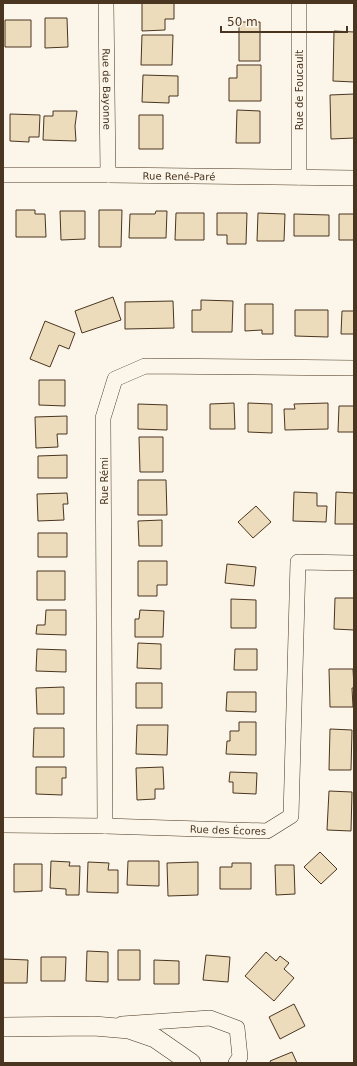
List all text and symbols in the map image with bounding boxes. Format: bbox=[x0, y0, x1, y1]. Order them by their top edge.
scale bar bbox=[221, 8, 347, 34]
text: 50 m bbox=[227, 15, 258, 29]
street label: Rue de Bayonne bbox=[101, 48, 113, 130]
street label: Rue de Foucault bbox=[294, 50, 305, 130]
street label: Rue René-Paré bbox=[143, 170, 215, 182]
street label: Rue Rémi bbox=[99, 457, 110, 505]
street label: Rue des Écores bbox=[190, 823, 266, 836]

